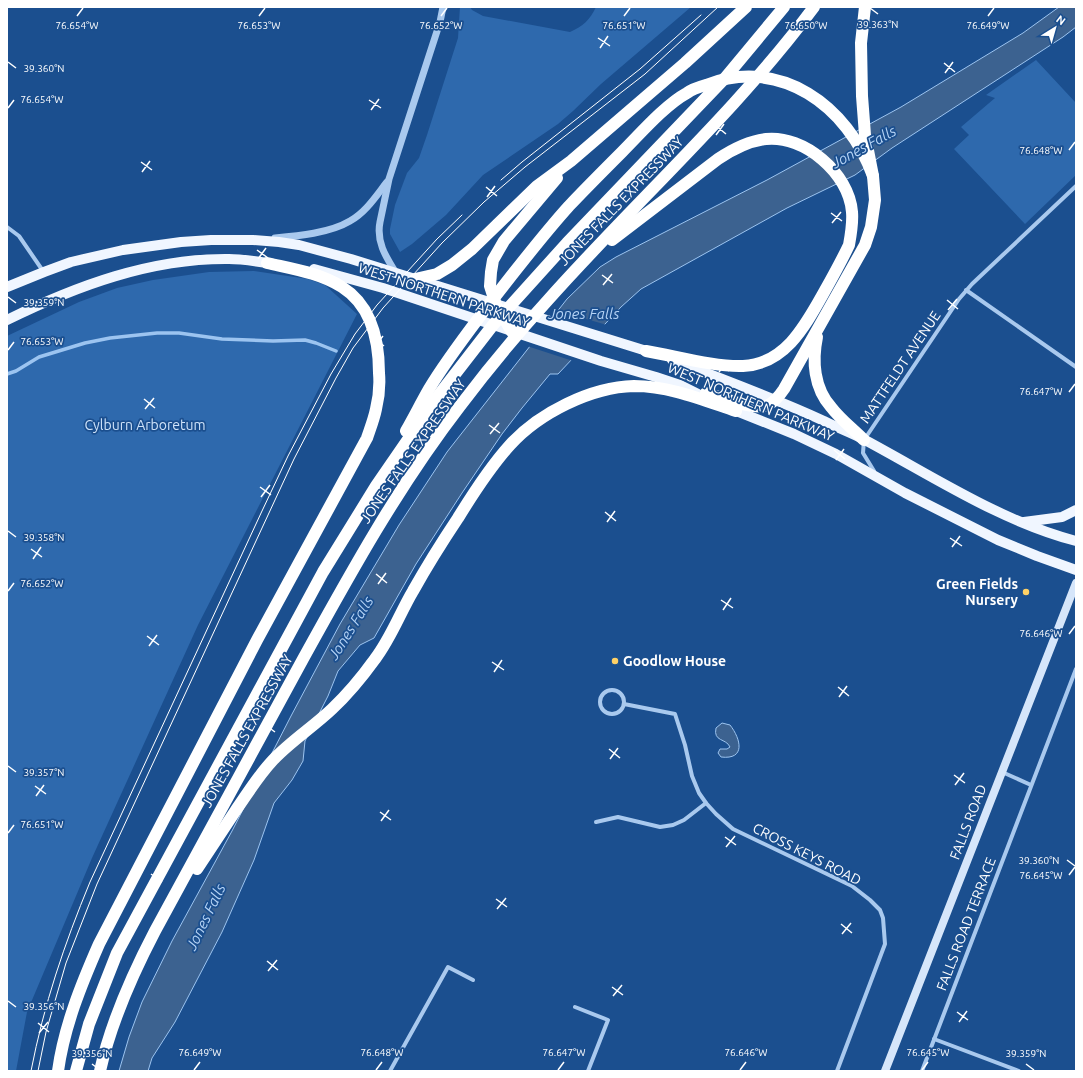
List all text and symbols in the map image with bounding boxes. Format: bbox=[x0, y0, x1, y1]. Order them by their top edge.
north arrow bbox=[1035, 8, 1075, 48]
text: N bbox=[1054, 13, 1068, 27]
text: 39.363°N bbox=[857, 19, 899, 30]
text: 76.654°W bbox=[55, 20, 99, 31]
text: 76.653°W bbox=[237, 20, 281, 31]
text: 76.652°W bbox=[419, 20, 463, 31]
text: 76.651°W bbox=[602, 20, 646, 31]
text: 76.650°W bbox=[784, 20, 828, 31]
text: 76.649°W bbox=[966, 20, 1010, 31]
text: 39.360°N bbox=[23, 63, 65, 74]
text: 76.654°W bbox=[20, 94, 64, 105]
water label: Jones Falls bbox=[828, 122, 900, 172]
street label: JONES FALLS EXPRESSWAY bbox=[555, 134, 687, 268]
text: 76.648°W bbox=[1019, 145, 1063, 156]
street label: WEST NORTHERN PARKWAY bbox=[356, 260, 532, 330]
text: 39.359°N bbox=[23, 297, 65, 308]
water label: Jones Falls bbox=[547, 305, 620, 322]
street label: MATTFELDT AVENUE bbox=[856, 308, 944, 426]
text: 76.653°W bbox=[20, 336, 64, 347]
street label: WEST NORTHERN PARKWAY bbox=[665, 360, 837, 444]
street label: JONES FALLS EXPRESSWAY bbox=[357, 376, 469, 526]
text: 76.647°W bbox=[1019, 386, 1063, 397]
park label: Cylburn Arboretum bbox=[84, 417, 206, 433]
text: 39.358°N bbox=[23, 532, 65, 543]
place label: Green Fields Nursery bbox=[936, 576, 1019, 608]
text: 76.652°W bbox=[20, 578, 64, 589]
marker: Green Fields Nursery bbox=[1021, 587, 1031, 597]
water label: Jones Falls bbox=[324, 592, 377, 663]
text: 76.646°W bbox=[1019, 628, 1063, 639]
street label: JONES FALLS EXPRESSWAY bbox=[198, 652, 296, 810]
place label: Goodlow House bbox=[623, 653, 726, 669]
marker: Goodlow House bbox=[610, 656, 620, 666]
text: 39.357°N bbox=[23, 767, 65, 778]
street label: FALLS ROAD bbox=[946, 782, 990, 862]
text: 76.651°W bbox=[20, 819, 64, 830]
street label: CROSS KEYS ROAD bbox=[750, 820, 864, 888]
street label: FALLS ROAD TERRACE bbox=[933, 855, 999, 993]
text: 39.360°N bbox=[1018, 855, 1060, 866]
text: 76.645°W bbox=[1019, 870, 1063, 881]
water label: Jones Falls bbox=[182, 880, 229, 953]
text: 39.356°N bbox=[23, 1001, 65, 1012]
text: 76.649°W bbox=[178, 1047, 222, 1058]
text: 76.648°W bbox=[360, 1047, 404, 1058]
text: 76.647°W bbox=[542, 1047, 586, 1058]
text: 76.646°W bbox=[724, 1047, 768, 1058]
text: 76.645°W bbox=[906, 1047, 950, 1058]
text: 39.356°N bbox=[71, 1048, 113, 1059]
text: 39.359°N bbox=[1005, 1048, 1047, 1059]

